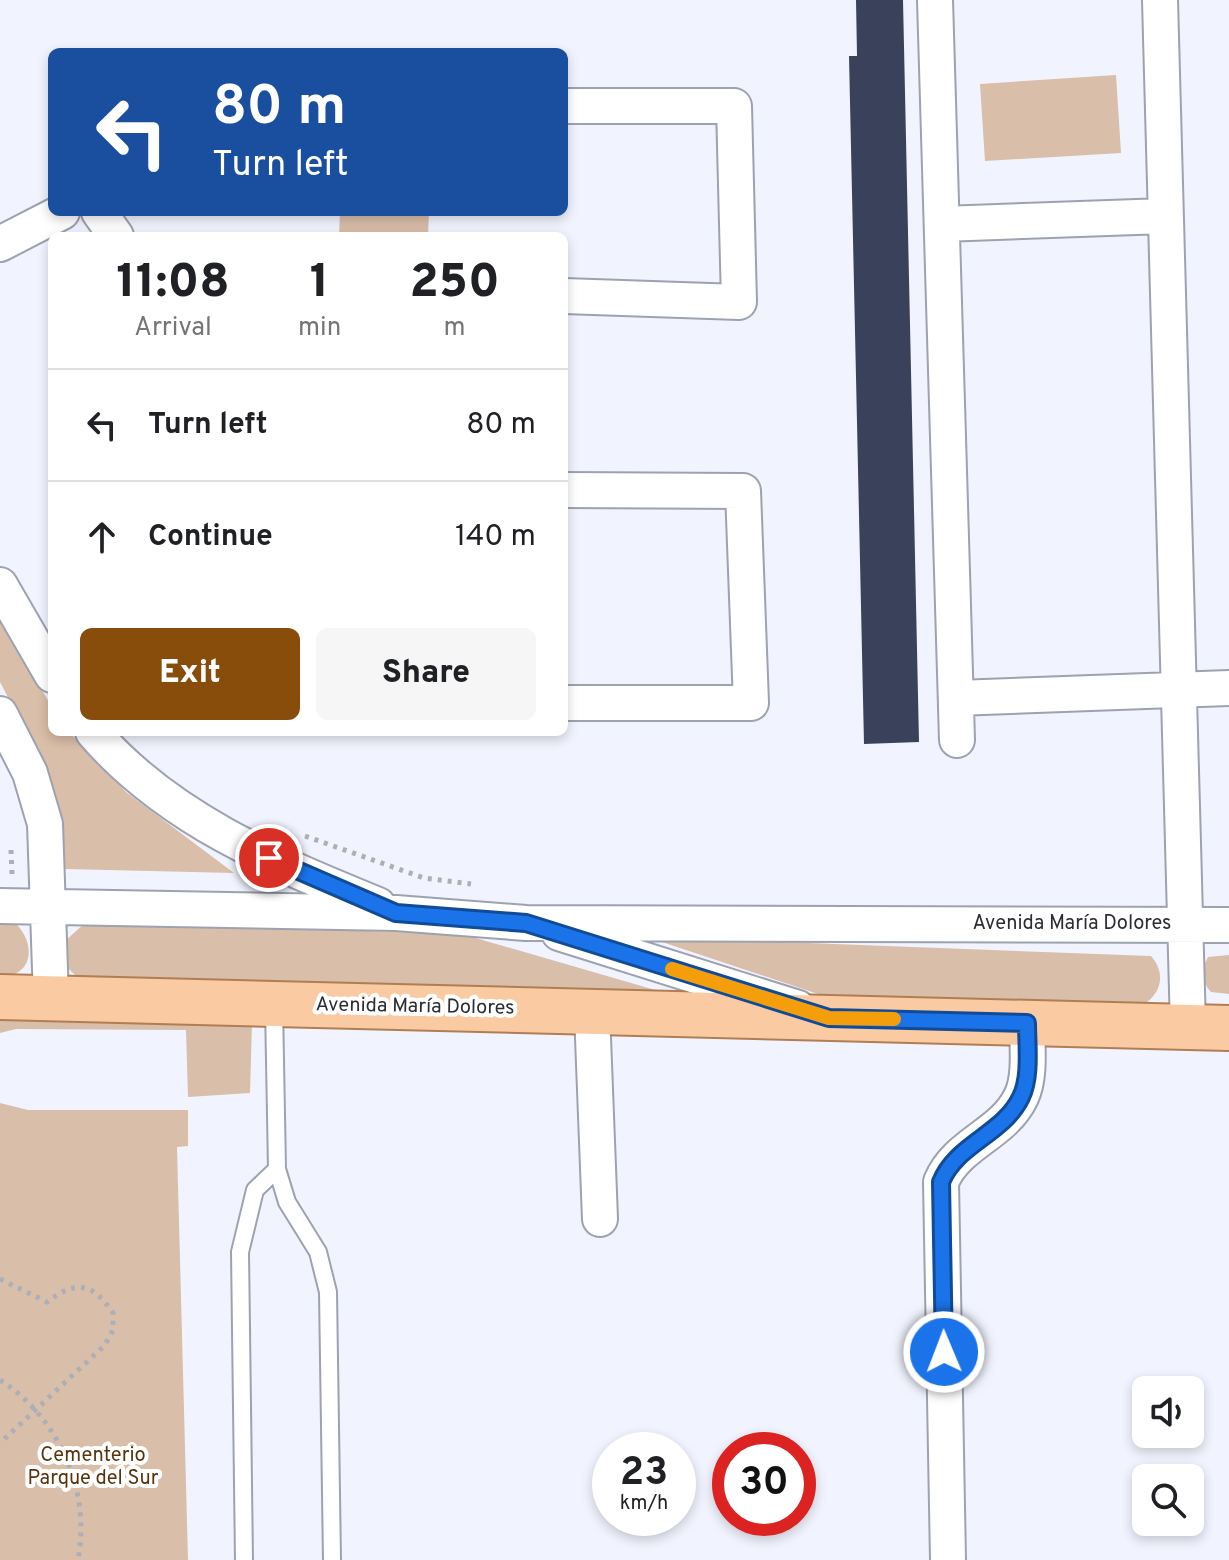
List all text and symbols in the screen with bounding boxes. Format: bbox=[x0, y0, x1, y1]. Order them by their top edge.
text: 80 m bbox=[212, 74, 346, 144]
icon: left bbox=[80, 80, 184, 184]
text: Turn left bbox=[212, 143, 349, 189]
text: 11:08 bbox=[116, 254, 230, 314]
text: 1 bbox=[310, 254, 329, 314]
text: 250 bbox=[410, 254, 500, 314]
text: Arrival bbox=[134, 312, 212, 345]
text: min bbox=[298, 312, 341, 345]
text: m bbox=[444, 312, 466, 345]
icon: left bbox=[80, 403, 124, 447]
text: Turn left bbox=[148, 407, 268, 444]
text: 80 m bbox=[466, 407, 536, 444]
icon: ahead bbox=[80, 515, 124, 559]
text: Continue bbox=[148, 519, 273, 556]
text: 140 m bbox=[455, 519, 536, 556]
button: Exit bbox=[80, 628, 300, 720]
button: Share bbox=[316, 628, 536, 720]
pin bbox=[235, 824, 303, 892]
icon: arrive bbox=[247, 836, 291, 880]
street label: Avenida María Dolores bbox=[973, 911, 1171, 937]
street label: Avenida María Dolores bbox=[315, 992, 515, 1022]
position arrow bbox=[902, 1310, 986, 1394]
map controls bbox=[1132, 1376, 1204, 1536]
button: sound bbox=[1132, 1376, 1204, 1448]
speed limit sign: 30 bbox=[712, 1432, 816, 1536]
park label: Cementerio Parque del Sur bbox=[27, 1443, 159, 1492]
text: 23 bbox=[620, 1449, 668, 1499]
button: search bbox=[1132, 1464, 1204, 1536]
text: km/h bbox=[620, 1491, 668, 1517]

